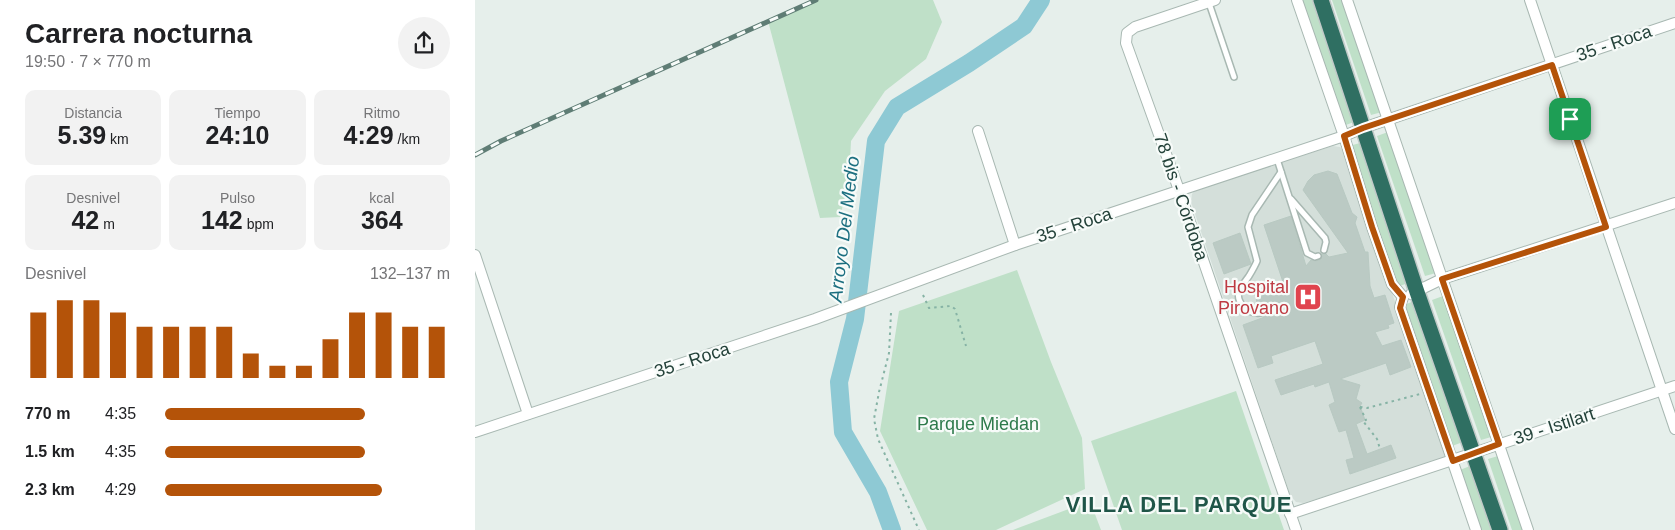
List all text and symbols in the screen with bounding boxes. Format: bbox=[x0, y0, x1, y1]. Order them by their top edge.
button: share bbox=[398, 17, 450, 69]
text: Carrera nocturna bbox=[25, 18, 252, 49]
street label: 35 - Roca bbox=[1574, 21, 1655, 65]
text: 19:50 · 7 × 770 m bbox=[25, 53, 151, 70]
pin bbox=[1549, 98, 1591, 140]
text: Distancia bbox=[64, 105, 122, 121]
text: Tiempo bbox=[214, 105, 261, 121]
text: Ritmo bbox=[364, 105, 400, 121]
icon: arrive bbox=[1556, 105, 1584, 133]
text: 5.39 bbox=[58, 121, 106, 149]
text: 24:10 bbox=[206, 121, 269, 149]
text: 4:29 bbox=[344, 121, 394, 149]
text: km bbox=[106, 131, 129, 147]
text: /km bbox=[394, 131, 420, 147]
street label: 78 bis - Córdoba bbox=[1150, 131, 1212, 264]
water label: Arroyo Del Medio bbox=[825, 155, 863, 304]
text: Desnivel bbox=[66, 190, 120, 206]
text: Pulso bbox=[220, 190, 255, 206]
text: kcal bbox=[369, 190, 394, 206]
street label: 35 - Roca bbox=[1034, 203, 1115, 247]
text: 42 bbox=[71, 206, 99, 234]
text: 142 bbox=[201, 206, 243, 234]
text: 364 bbox=[361, 206, 403, 234]
text: m bbox=[99, 216, 115, 232]
text: bpm bbox=[243, 216, 274, 232]
text: Desnivel bbox=[25, 265, 86, 282]
text: 132–137 m bbox=[370, 265, 450, 282]
place label: Hospital Pirovano bbox=[1218, 277, 1289, 318]
hospital icon: Hospital Pirovano bbox=[1293, 282, 1323, 312]
street label: 35 - Roca bbox=[652, 338, 733, 382]
street label: 39 - Istilart bbox=[1511, 404, 1597, 448]
text: 770 m bbox=[25, 405, 70, 422]
text: 4:35 bbox=[105, 405, 136, 422]
park label: Parque Miedan bbox=[917, 414, 1039, 434]
text: 1.5 km bbox=[25, 443, 75, 460]
text: 4:35 bbox=[105, 443, 136, 460]
text: 2.3 km bbox=[25, 481, 75, 498]
text: 4:29 bbox=[105, 481, 136, 498]
district label: VILLA DEL PARQUE bbox=[1065, 492, 1293, 517]

